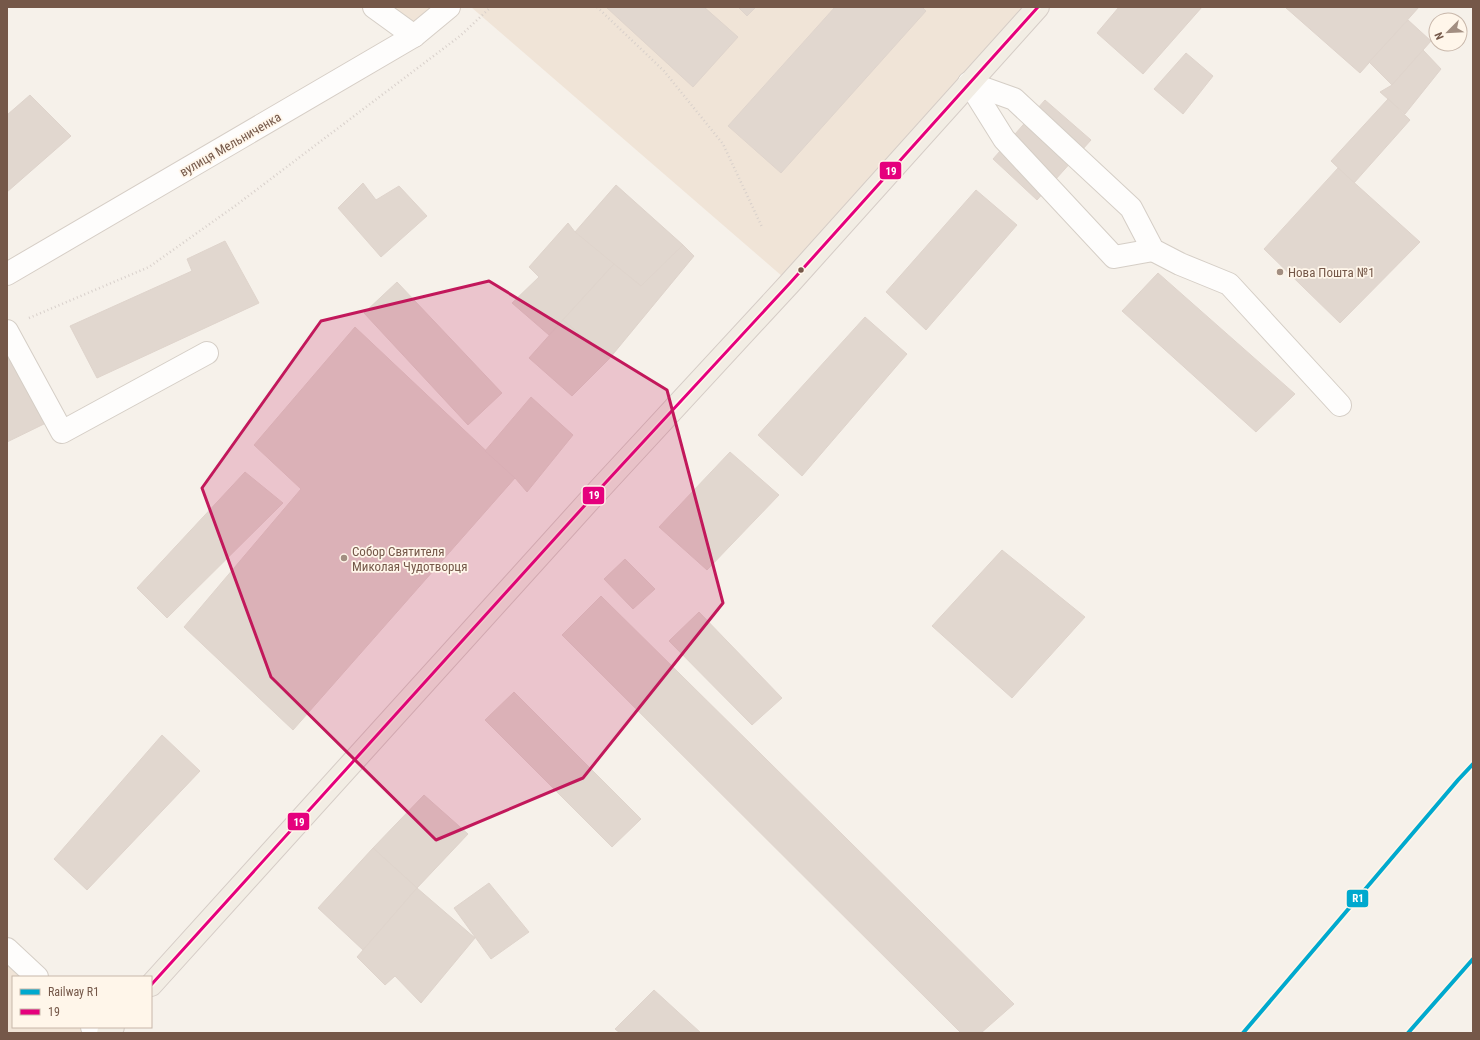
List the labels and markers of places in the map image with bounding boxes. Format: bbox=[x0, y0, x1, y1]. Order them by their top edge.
unlabelled marker bbox=[796, 265, 806, 275]
place label: Нова Пошта №1 bbox=[1288, 265, 1375, 280]
marker: Нова Пошта №1 bbox=[1275, 267, 1285, 277]
place label: Собор Святителя Миколая Чудотворця bbox=[352, 544, 468, 574]
marker: Собор Святителя Миколая Чудотворця bbox=[339, 553, 349, 563]

